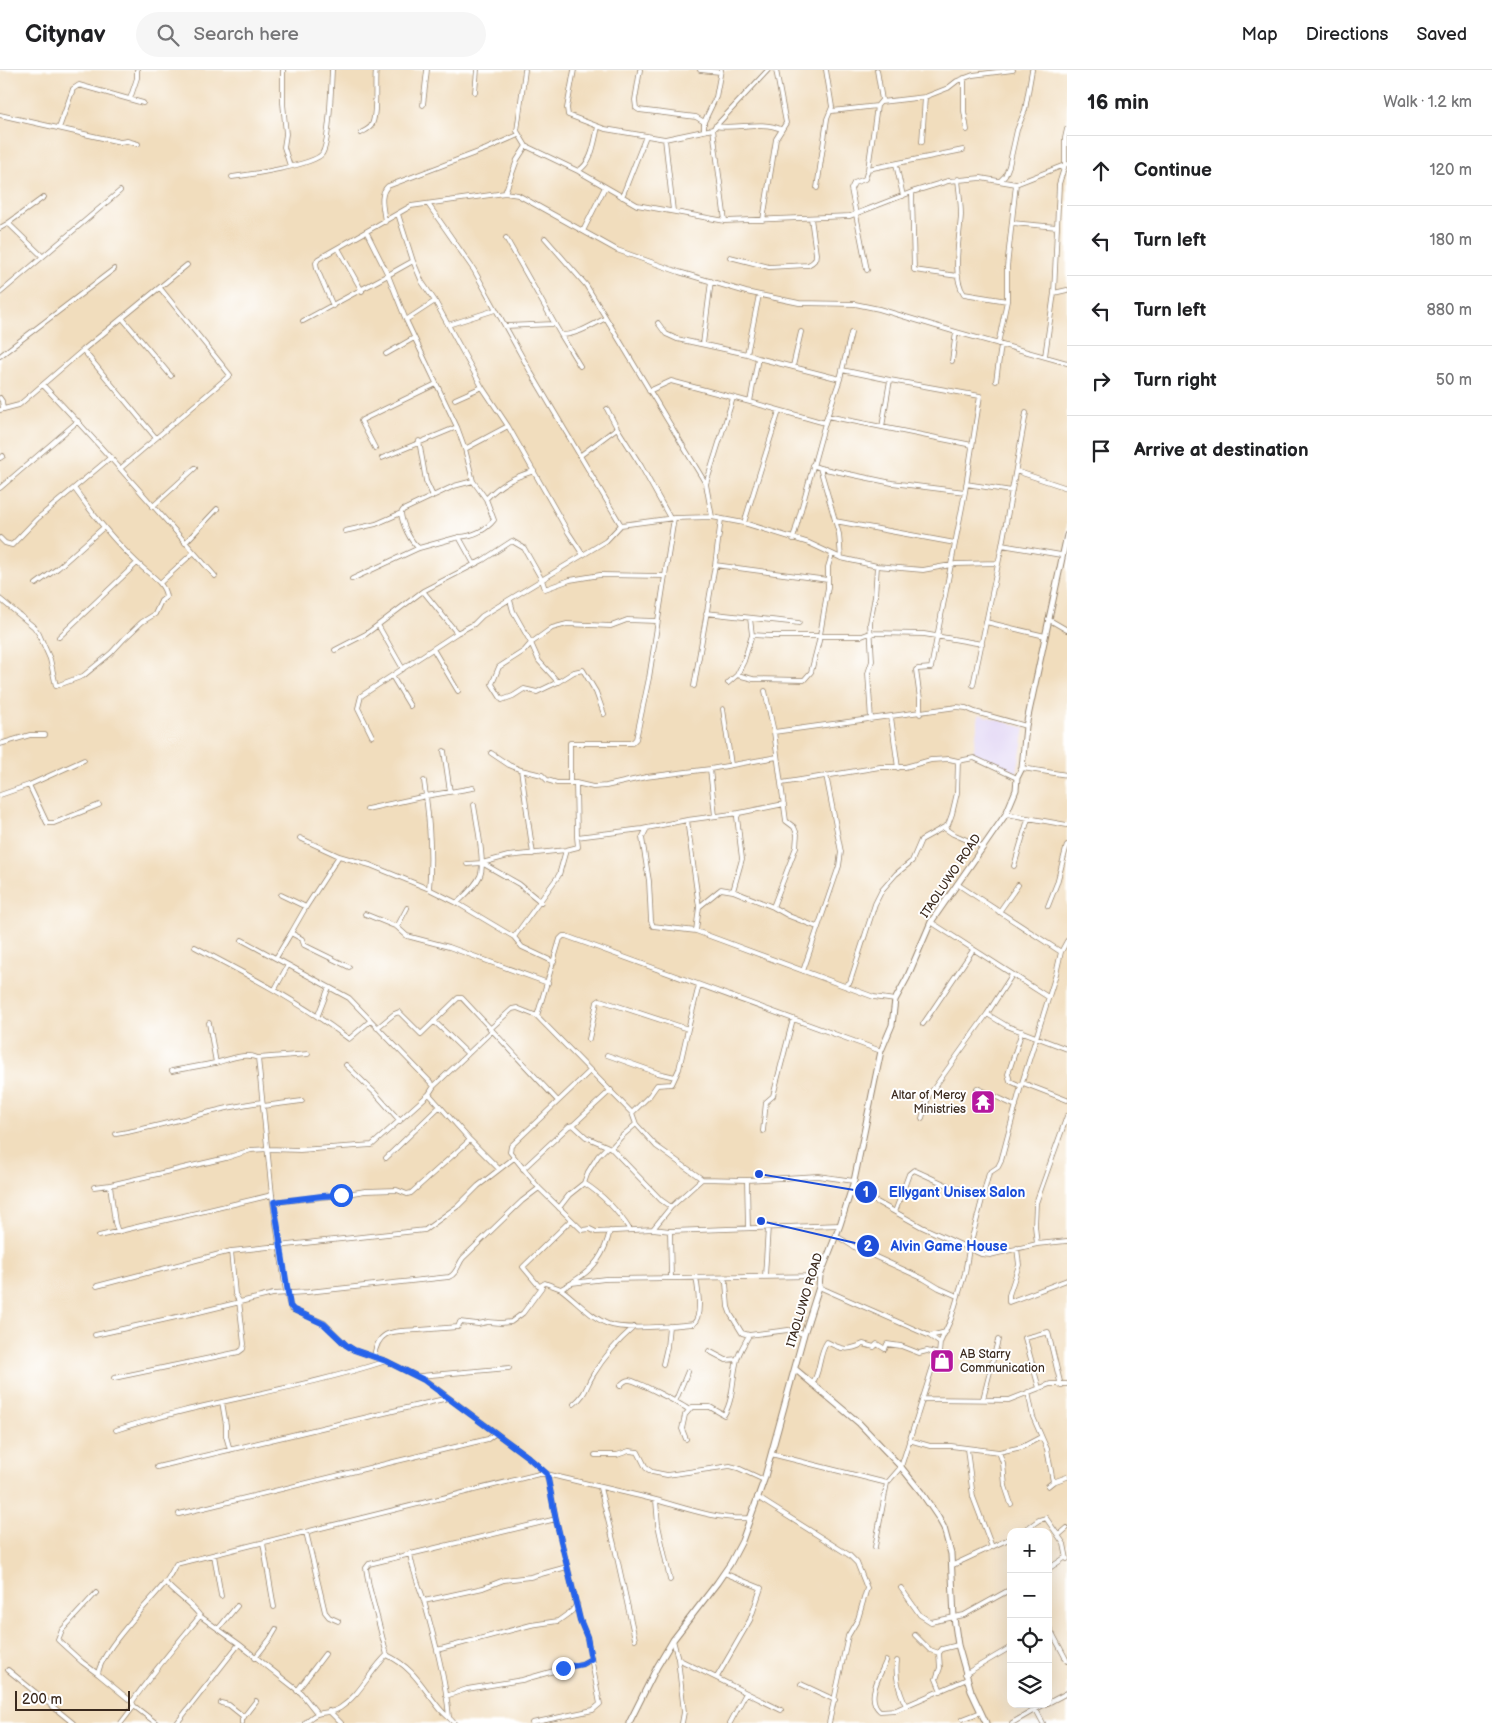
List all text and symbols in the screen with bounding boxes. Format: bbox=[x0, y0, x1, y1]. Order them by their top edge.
search box bbox=[136, 12, 486, 57]
text: Citynav bbox=[25, 20, 106, 49]
icon: search bbox=[154, 21, 182, 49]
text: Search here bbox=[194, 23, 299, 46]
text: Map bbox=[1242, 24, 1278, 45]
text: Directions bbox=[1306, 24, 1388, 45]
text: Saved bbox=[1416, 24, 1467, 45]
text: 16 min bbox=[1087, 90, 1149, 115]
text: Walk · 1.2 km bbox=[1383, 93, 1472, 112]
icon: ahead bbox=[1087, 157, 1115, 185]
text: Continue bbox=[1134, 159, 1212, 182]
text: 120 m bbox=[1429, 161, 1472, 180]
icon: left bbox=[1087, 227, 1115, 255]
text: Turn left bbox=[1134, 229, 1206, 252]
text: 180 m bbox=[1430, 231, 1472, 250]
icon: left bbox=[1087, 297, 1115, 325]
text: Turn left bbox=[1134, 299, 1206, 322]
text: 880 m bbox=[1426, 301, 1472, 320]
icon: right bbox=[1087, 367, 1115, 395]
text: Turn right bbox=[1134, 369, 1217, 392]
text: 50 m bbox=[1436, 371, 1472, 390]
icon: arrive bbox=[1087, 437, 1115, 465]
text: Arrive at destination bbox=[1134, 439, 1309, 462]
street label: ITAOLUWO ROAD bbox=[917, 831, 985, 921]
place label: Altar of Mercy Ministries bbox=[891, 1088, 967, 1117]
temple icon: Altar of Mercy Ministries bbox=[970, 1089, 996, 1115]
callout: Ellygant Unisex Salon bbox=[854, 1178, 1035, 1207]
text: 1 bbox=[863, 1183, 869, 1202]
route start bbox=[330, 1184, 353, 1207]
text: Ellygant Unisex Salon bbox=[889, 1184, 1025, 1201]
callout: Alvin Game House bbox=[855, 1232, 1017, 1261]
text: 2 bbox=[864, 1237, 873, 1256]
text: Alvin Game House bbox=[890, 1238, 1007, 1255]
street label: ITAOLUWO ROAD bbox=[784, 1251, 827, 1349]
place label: AB Starry Communication bbox=[960, 1347, 1045, 1376]
shop icon: AB Starry Communication bbox=[929, 1348, 955, 1374]
map controls bbox=[1007, 1528, 1052, 1708]
button: + bbox=[1007, 1528, 1052, 1573]
button: − bbox=[1007, 1573, 1052, 1618]
button: locate bbox=[1007, 1618, 1052, 1663]
route end bbox=[552, 1657, 575, 1680]
button: layers bbox=[1007, 1663, 1052, 1708]
scale bar bbox=[15, 1688, 130, 1711]
text: 200 m bbox=[22, 1691, 62, 1708]

